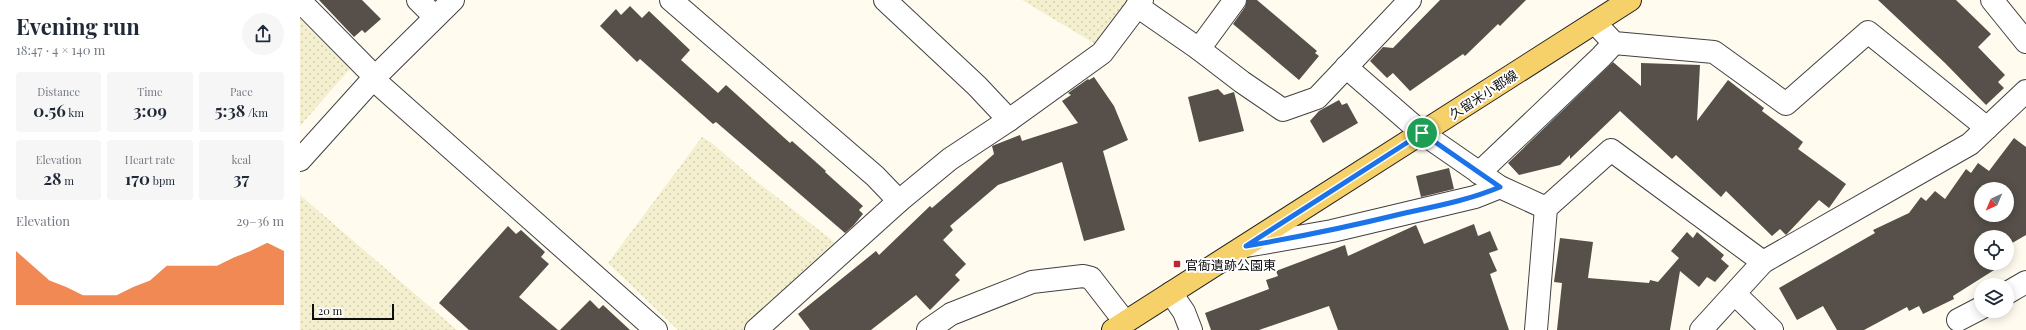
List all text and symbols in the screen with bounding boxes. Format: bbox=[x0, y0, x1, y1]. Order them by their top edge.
text: Evening run bbox=[16, 11, 140, 41]
button: share bbox=[242, 13, 284, 55]
text: 18:47 · 4 × 140 m bbox=[16, 41, 105, 58]
street label: 久留米小郡線 bbox=[1446, 66, 1520, 122]
text: Distance bbox=[37, 84, 80, 99]
text: Time bbox=[137, 84, 163, 99]
text: Pace bbox=[230, 84, 253, 99]
text: 0.56 bbox=[33, 99, 66, 121]
text: 3:09 bbox=[133, 99, 167, 121]
text: 5:38 bbox=[215, 99, 245, 121]
text: km bbox=[66, 105, 84, 120]
text: /km bbox=[245, 105, 268, 120]
pin bbox=[1405, 116, 1439, 150]
icon: arrive bbox=[1411, 122, 1433, 144]
text: Elevation bbox=[36, 152, 82, 167]
text: Heart rate bbox=[125, 152, 175, 167]
text: kcal bbox=[231, 152, 251, 167]
text: 28 bbox=[43, 167, 62, 189]
text: 170 bbox=[125, 167, 150, 189]
text: 37 bbox=[233, 167, 249, 189]
text: m bbox=[62, 173, 74, 188]
text: bpm bbox=[150, 173, 175, 188]
north arrow bbox=[1974, 182, 2014, 222]
map controls bbox=[1974, 182, 2014, 318]
text: Elevation bbox=[16, 212, 70, 229]
text: 29–36 m bbox=[236, 212, 284, 229]
button: locate bbox=[1974, 230, 2014, 270]
place label: 官衙遺跡公園東 bbox=[1185, 256, 1276, 273]
marker: 官衙遺跡公園東 bbox=[1172, 259, 1182, 269]
button: layers bbox=[1974, 278, 2014, 318]
scale bar bbox=[312, 302, 394, 321]
text: 20 m bbox=[318, 303, 342, 318]

